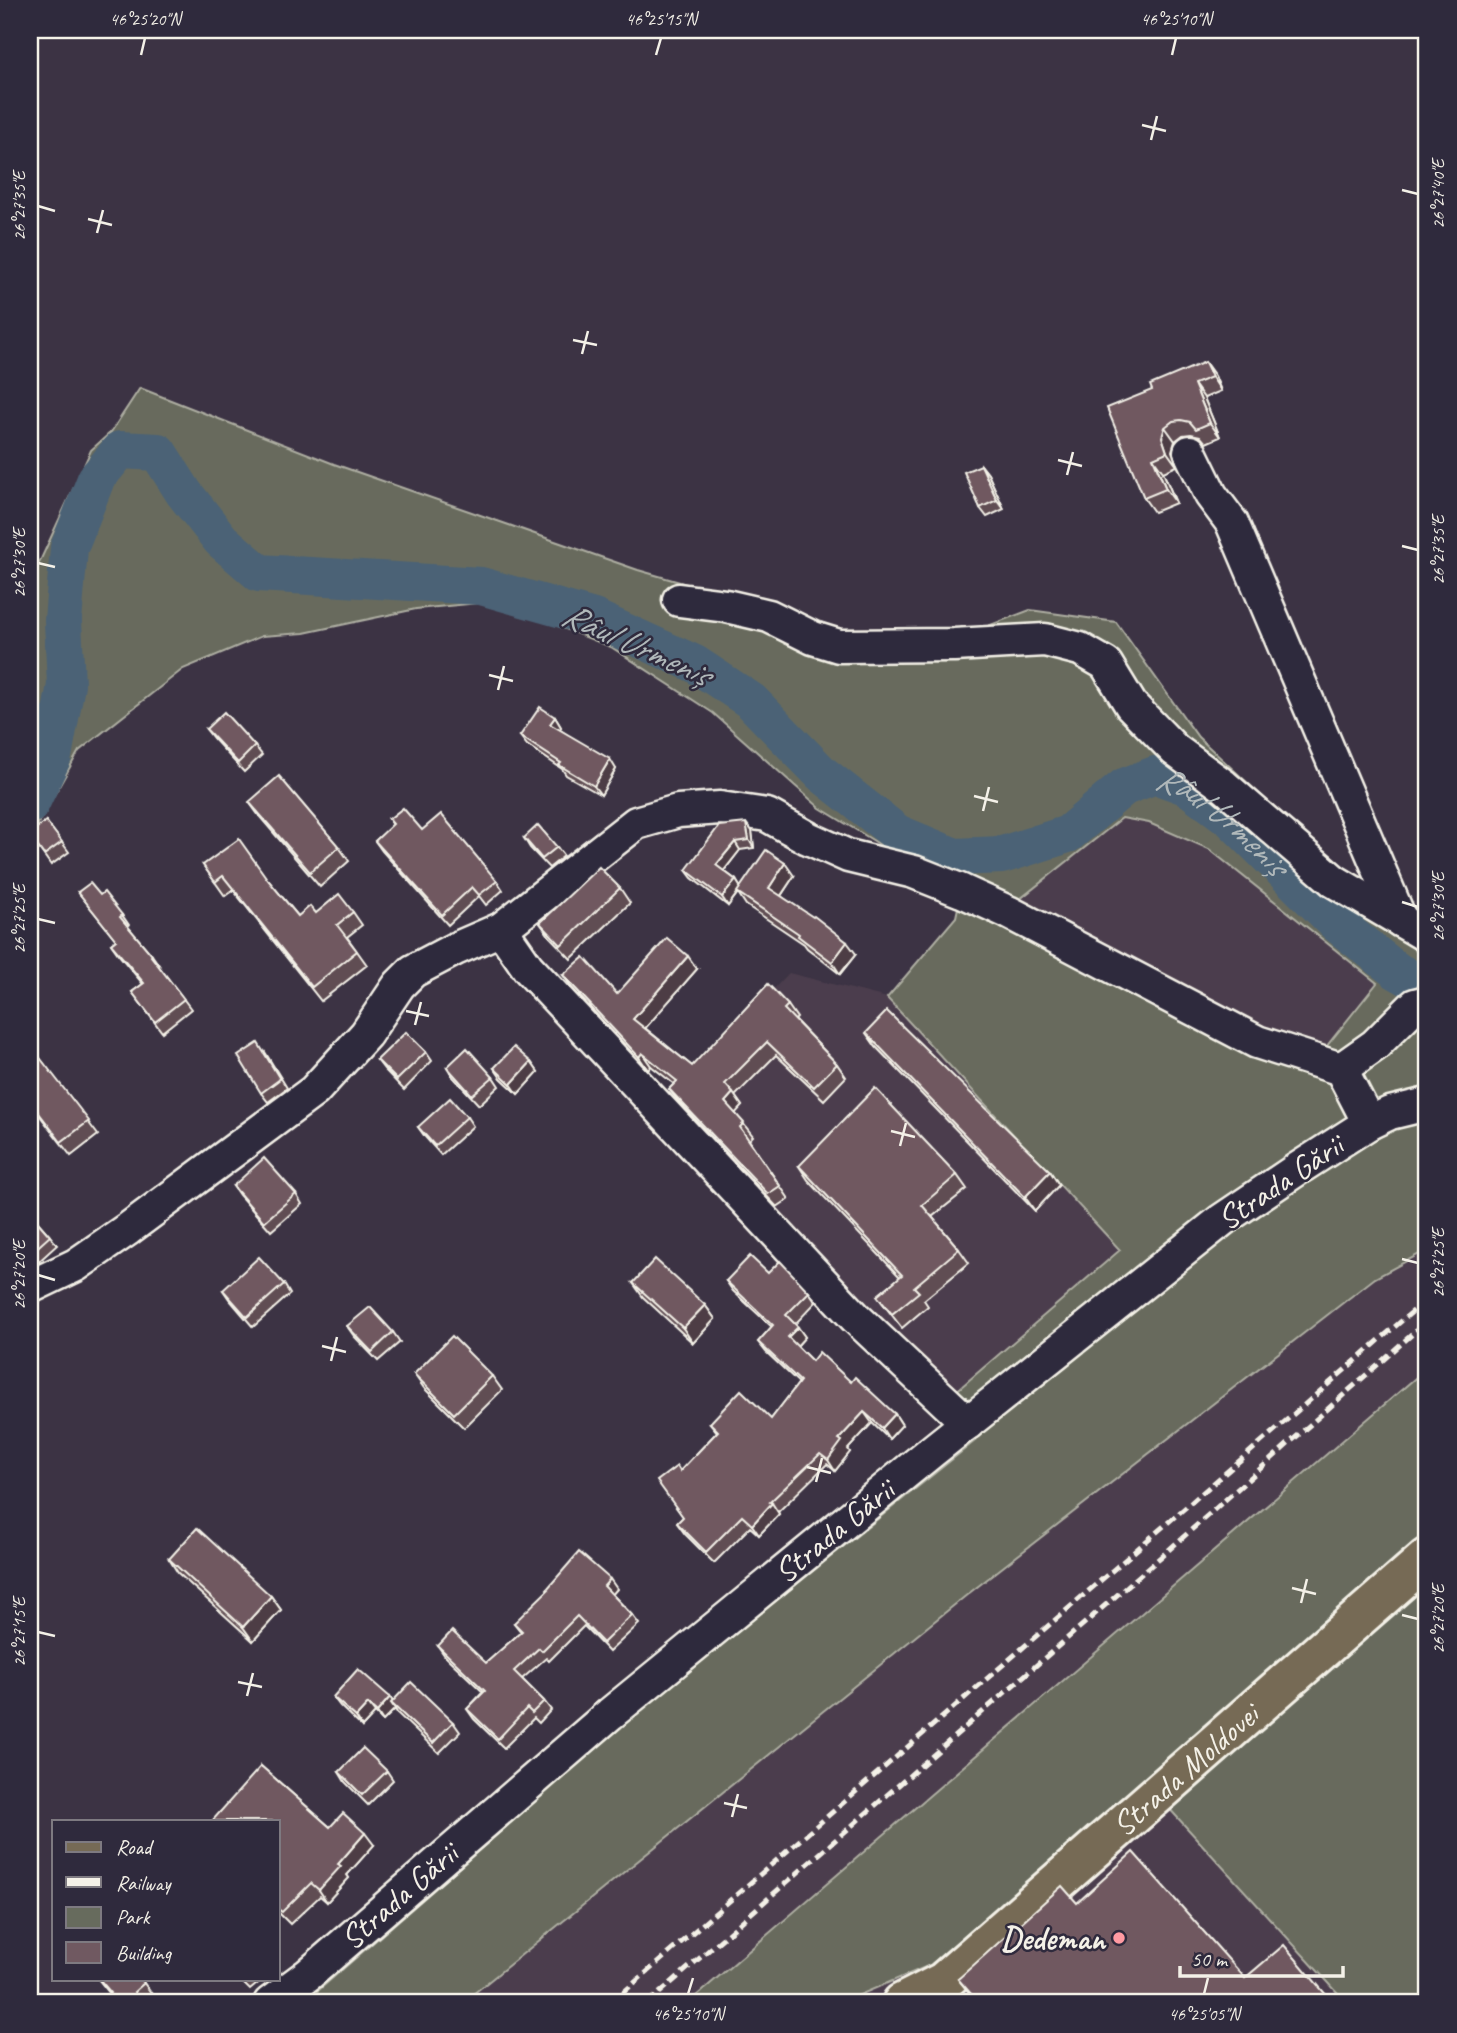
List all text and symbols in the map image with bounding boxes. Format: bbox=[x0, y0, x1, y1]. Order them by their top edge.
text: 46°25'20"N bbox=[110, 8, 184, 30]
text: 46°25'15"N bbox=[626, 8, 700, 30]
text: 46°25'10"N bbox=[1141, 8, 1215, 30]
text: 26°27'40"E bbox=[1427, 157, 1449, 229]
text: 26°27'35"E bbox=[8, 169, 30, 241]
text: 26°27'35"E bbox=[1427, 513, 1449, 585]
text: 26°27'30"E bbox=[8, 526, 30, 598]
water label: Râul Urmeniș bbox=[555, 592, 723, 699]
water label: Râul Urmeniș bbox=[1150, 755, 1302, 890]
text: 26°27'30"E bbox=[1427, 870, 1449, 942]
text: 26°27'25"E bbox=[8, 882, 30, 954]
street label: Strada Gării bbox=[1209, 1122, 1354, 1239]
text: 26°27'25"E bbox=[1427, 1226, 1449, 1298]
text: 26°27'20"E bbox=[8, 1238, 30, 1310]
street label: Strada Gării bbox=[765, 1467, 906, 1592]
text: 26°27'20"E bbox=[1427, 1582, 1449, 1654]
text: 26°27'15"E bbox=[8, 1595, 30, 1667]
street label: Strada Moldovei bbox=[1103, 1692, 1270, 1846]
legend bbox=[52, 1820, 280, 1980]
street label: Strada Gării bbox=[331, 1831, 470, 1959]
text: Road bbox=[116, 1834, 155, 1860]
text: Railway bbox=[116, 1870, 172, 1896]
text: Park bbox=[116, 1904, 151, 1930]
place label: Dedeman bbox=[1001, 1917, 1107, 1959]
marker: Dedeman bbox=[1111, 1930, 1127, 1946]
scale bar bbox=[1180, 1935, 1343, 1979]
text: Building bbox=[116, 1940, 173, 1966]
text: 50 m bbox=[1191, 1946, 1229, 1972]
text: 46°25'10"N bbox=[653, 2003, 727, 2025]
text: 46°25'05"N bbox=[1169, 2003, 1243, 2025]

